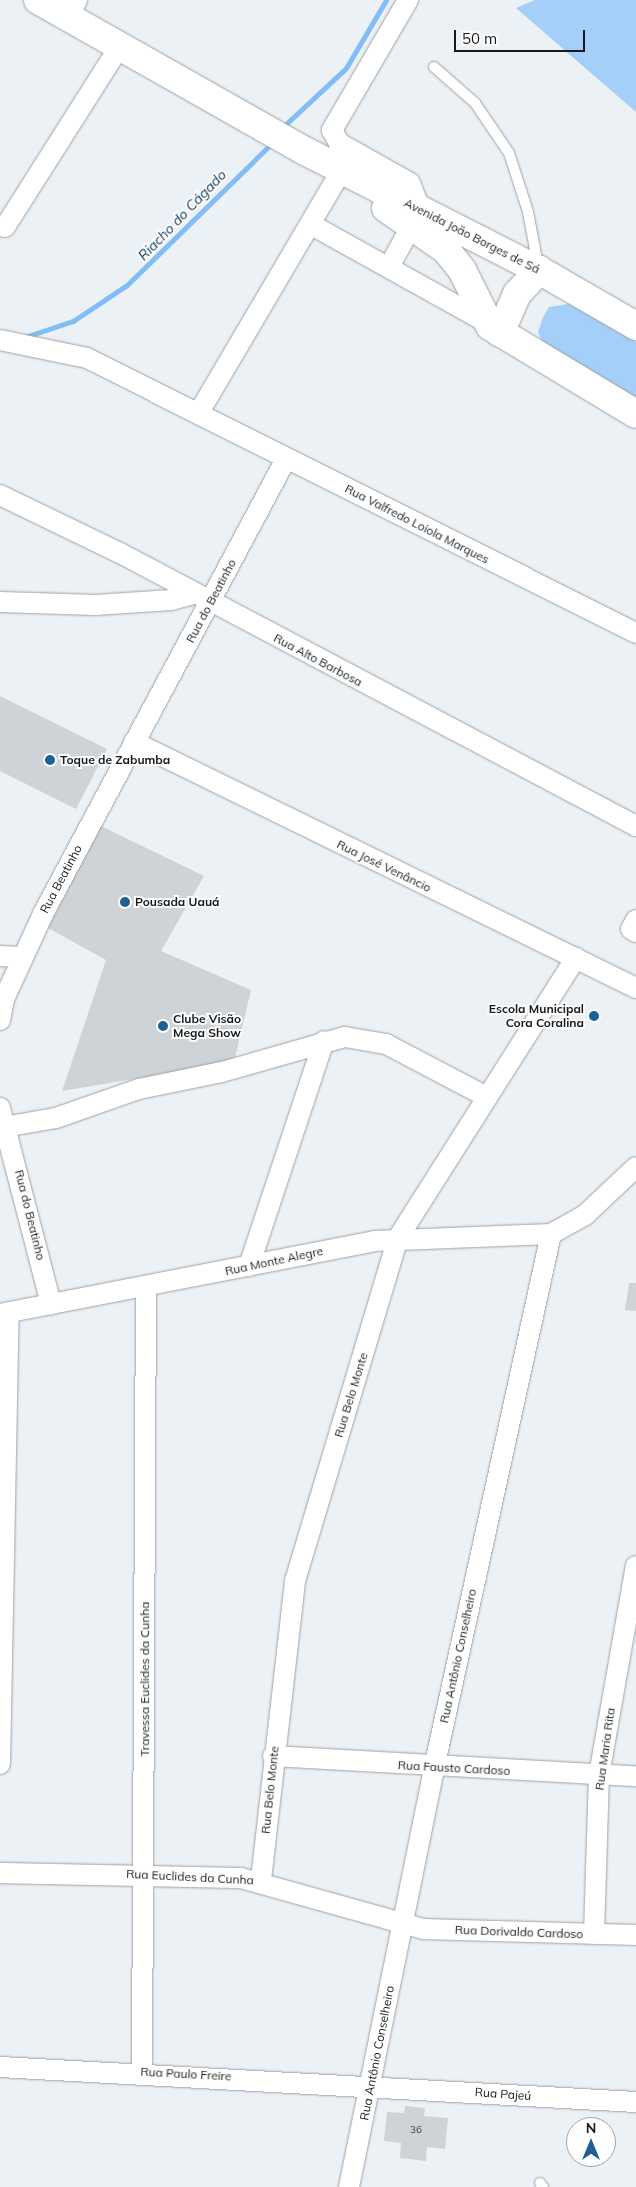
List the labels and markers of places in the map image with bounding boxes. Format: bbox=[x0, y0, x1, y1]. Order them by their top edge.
place label: Toque de Zabumba bbox=[60, 753, 170, 767]
marker: Toque de Zabumba bbox=[44, 754, 56, 766]
place label: Pousada Uauá bbox=[135, 895, 219, 909]
marker: Pousada Uauá bbox=[119, 896, 131, 908]
place label: Escola Municipal Cora Coralina bbox=[489, 1002, 584, 1030]
marker: Escola Municipal Cora Coralina bbox=[588, 1010, 600, 1022]
place label: Clube Visão Mega Show bbox=[173, 1012, 241, 1040]
marker: Clube Visão Mega Show bbox=[157, 1020, 169, 1032]

